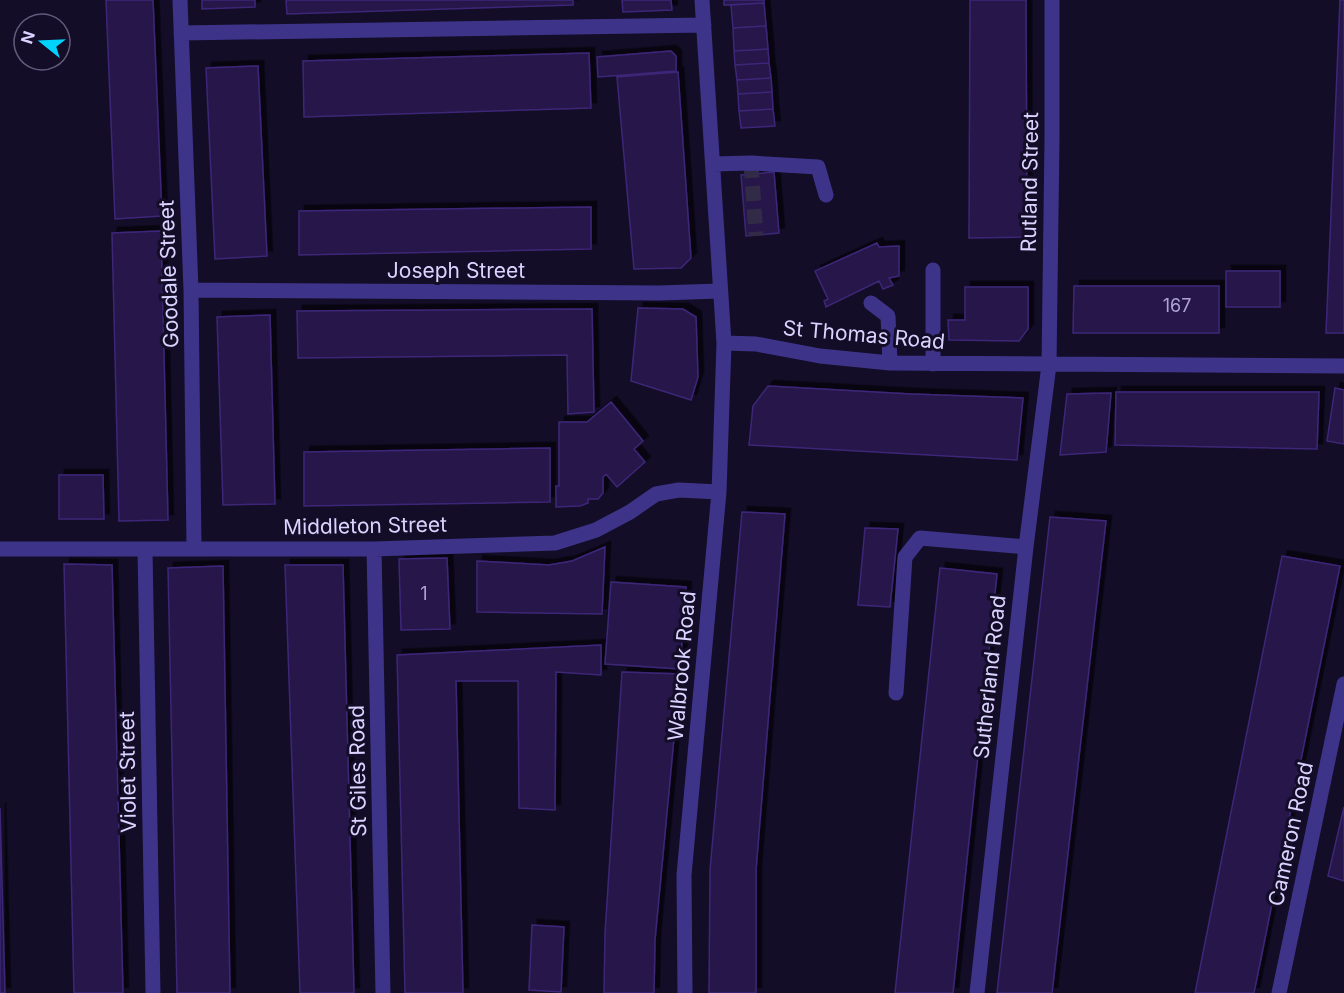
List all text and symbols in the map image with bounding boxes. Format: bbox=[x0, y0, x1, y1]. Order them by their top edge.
north arrow bbox=[12, 12, 72, 72]
text: N bbox=[16, 28, 39, 46]
street label: Rutland Street bbox=[1016, 112, 1043, 252]
street label: Goodale Street bbox=[153, 200, 184, 348]
street label: Joseph Street bbox=[387, 258, 525, 283]
house number: 167 bbox=[1163, 295, 1191, 316]
street label: St Thomas Road bbox=[782, 315, 946, 354]
street label: Middleton Street bbox=[283, 512, 447, 539]
house number: 1 bbox=[420, 583, 428, 604]
street label: Walbrook Road bbox=[663, 590, 700, 742]
street label: Sutherland Road bbox=[968, 594, 1011, 760]
street label: St Giles Road bbox=[344, 705, 371, 837]
street label: Violet Street bbox=[114, 711, 141, 833]
street label: Cameron Road bbox=[1263, 759, 1318, 908]

